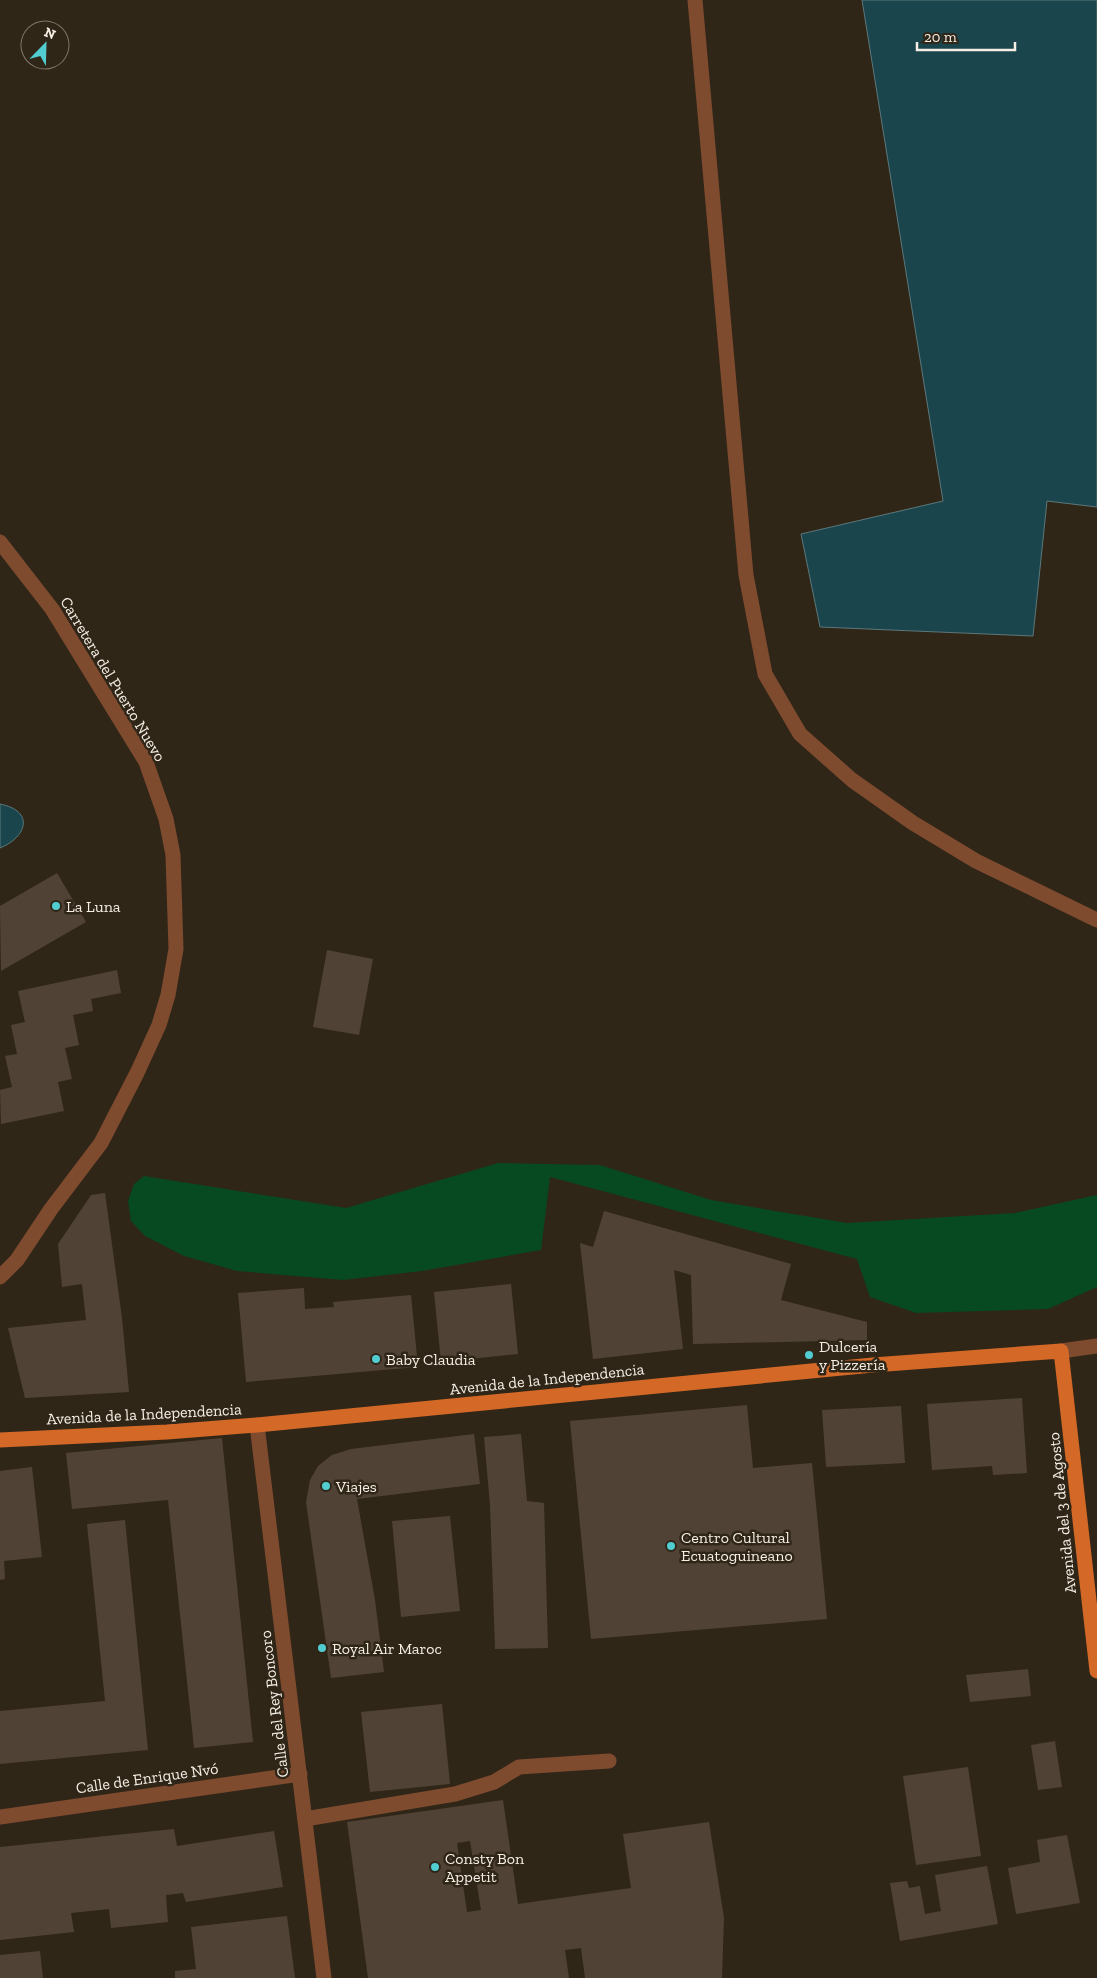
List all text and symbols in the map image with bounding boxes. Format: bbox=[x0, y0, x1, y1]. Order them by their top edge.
north arrow bbox=[20, 20, 70, 70]
scale bar bbox=[917, 20, 1014, 52]
text: N bbox=[42, 24, 58, 44]
text: 20 m bbox=[924, 28, 957, 46]
street label: Carretera del Puerto Nuevo bbox=[56, 593, 170, 765]
place label: La Luna bbox=[66, 897, 121, 916]
marker: La Luna bbox=[50, 900, 62, 912]
place label: Dulcería y Pizzería bbox=[819, 1337, 886, 1374]
marker: Dulcería y Pizzería bbox=[803, 1349, 815, 1361]
place label: Baby Claudia bbox=[386, 1350, 476, 1369]
marker: Baby Claudia bbox=[370, 1353, 382, 1365]
street label: Avenida de la Independencia bbox=[449, 1359, 645, 1399]
street label: Avenida de la Independencia bbox=[46, 1399, 242, 1429]
street label: Avenida del 3 de Agosto bbox=[1044, 1431, 1080, 1595]
place label: Viajes bbox=[335, 1477, 377, 1496]
marker: Viajes bbox=[320, 1480, 332, 1492]
place label: Centro Cultural Ecuatoguineano bbox=[681, 1528, 793, 1565]
marker: Centro Cultural Ecuatoguineano bbox=[665, 1540, 677, 1552]
street label: Calle del Rey Boncoro bbox=[256, 1629, 292, 1779]
place label: Royal Air Maroc bbox=[332, 1639, 442, 1658]
marker: Royal Air Maroc bbox=[316, 1642, 328, 1654]
street label: Calle de Enrique Nvó bbox=[75, 1759, 219, 1797]
place label: Consty Bon Appetit bbox=[445, 1849, 525, 1886]
marker: Consty Bon Appetit bbox=[429, 1861, 441, 1873]

